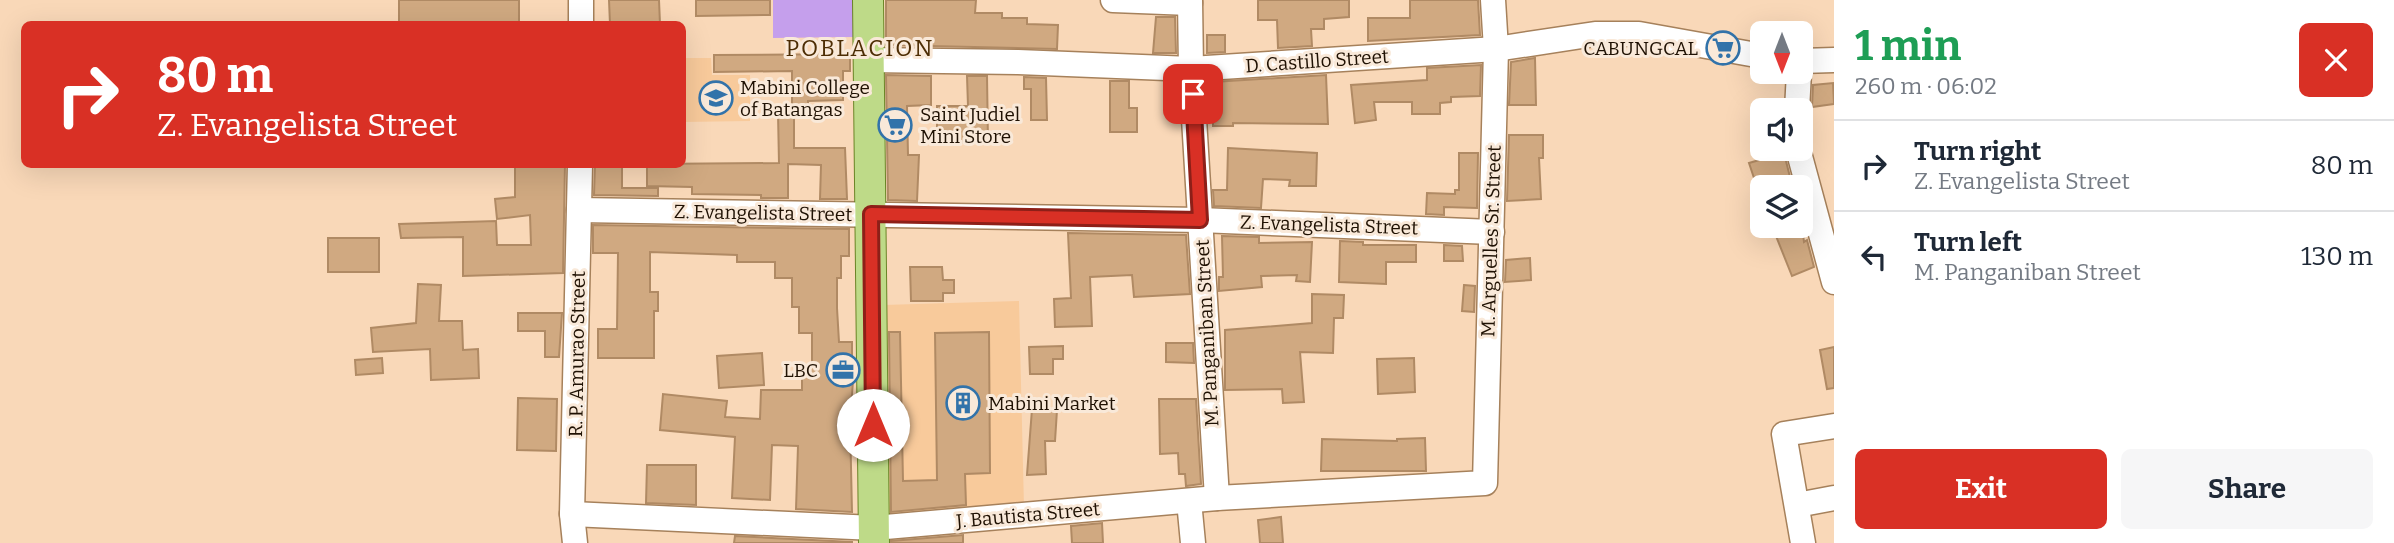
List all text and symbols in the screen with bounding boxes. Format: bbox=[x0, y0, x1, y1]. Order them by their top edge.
north arrow bbox=[1750, 21, 1813, 84]
map controls bbox=[1750, 21, 1813, 238]
text: 1 min bbox=[1855, 21, 1961, 71]
button: close bbox=[2299, 23, 2373, 97]
supermarket icon: CABUNGCAL bbox=[1704, 29, 1742, 67]
district label: POBLACION bbox=[785, 34, 935, 62]
place label: CABUNGCAL bbox=[1583, 37, 1698, 60]
street label: D. Castillo Street bbox=[1244, 45, 1390, 77]
text: 80 m bbox=[157, 46, 273, 105]
icon: right bbox=[42, 49, 133, 140]
pin bbox=[1163, 64, 1223, 124]
text: 260 m · 06:02 bbox=[1855, 72, 1997, 100]
icon: arrive bbox=[1174, 75, 1212, 113]
place label: Mabini College of Batangas bbox=[740, 76, 870, 121]
school or university icon: Mabini College of Batangas bbox=[697, 79, 735, 117]
button: sound bbox=[1750, 98, 1813, 161]
place label: Saint Judiel Mini Store bbox=[920, 103, 1020, 148]
text: Z. Evangelista Street bbox=[157, 106, 457, 144]
supermarket icon: Saint Judiel Mini Store bbox=[876, 106, 914, 144]
text: Turn right bbox=[1914, 136, 2041, 167]
street label: M. Arguelles Sr. Street bbox=[1476, 144, 1506, 337]
icon: right bbox=[1855, 147, 1893, 185]
text: 80 m bbox=[2311, 150, 2373, 181]
text: Z. Evangelista Street bbox=[1914, 167, 2130, 195]
button: layers bbox=[1750, 175, 1813, 238]
street label: Z. Evangelista Street bbox=[674, 200, 852, 226]
street label: Z. Evangelista Street bbox=[1240, 210, 1419, 240]
text: Turn left bbox=[1914, 227, 2022, 258]
icon: left bbox=[1855, 238, 1893, 276]
street label: M. Panganiban Street bbox=[1191, 239, 1223, 427]
text: 130 m bbox=[2301, 241, 2373, 272]
text: M. Panganiban Street bbox=[1914, 258, 2141, 286]
street label: R. P. Amurao Street bbox=[564, 270, 590, 437]
office icon: LBC bbox=[824, 351, 862, 389]
place label: LBC bbox=[783, 359, 818, 382]
building icon: Mabini Market bbox=[944, 384, 982, 422]
position arrow bbox=[836, 388, 910, 462]
place label: Mabini Market bbox=[988, 392, 1116, 415]
button: Exit bbox=[1855, 449, 2107, 529]
button: Share bbox=[2121, 449, 2373, 529]
street label: J. Bautista Street bbox=[954, 497, 1101, 533]

